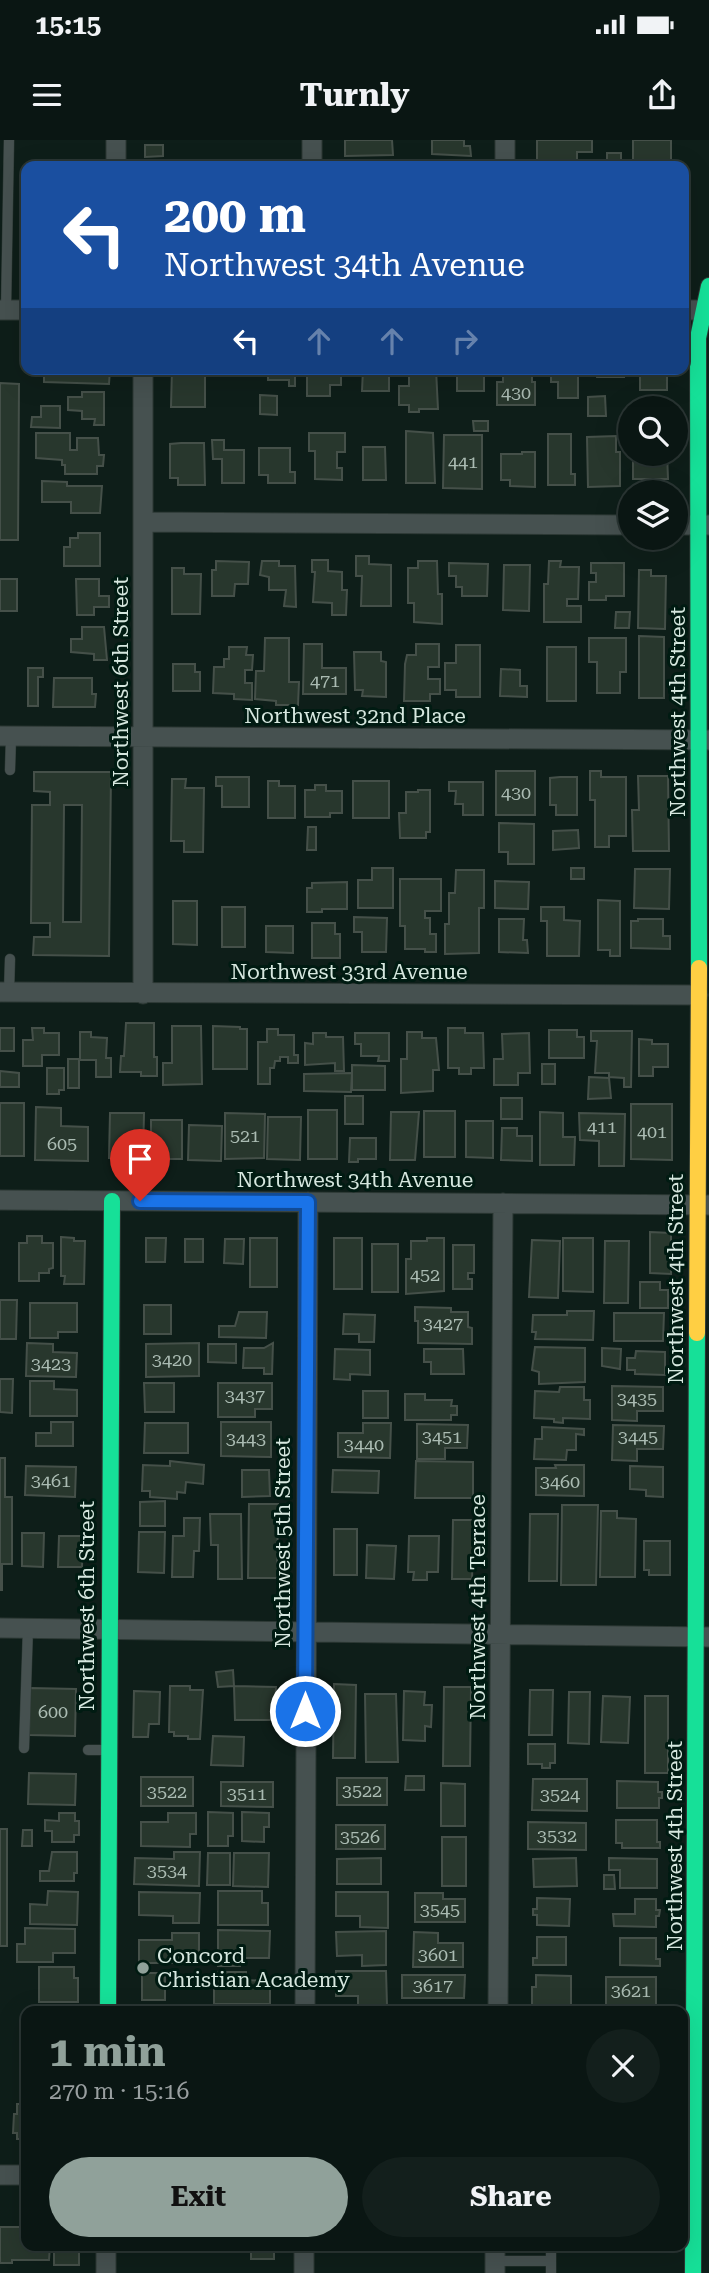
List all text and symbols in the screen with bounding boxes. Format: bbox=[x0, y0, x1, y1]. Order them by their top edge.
text: 15:15 bbox=[35, 10, 101, 40]
icon: menu bbox=[28, 76, 66, 114]
text: Turnly bbox=[299, 76, 410, 114]
icon: share bbox=[643, 76, 681, 114]
text: 200 m bbox=[164, 187, 306, 244]
icon: left bbox=[49, 189, 140, 280]
text: Northwest 34th Avenue bbox=[164, 246, 525, 284]
icon: left bbox=[227, 322, 265, 360]
icon: ahead bbox=[300, 322, 338, 360]
icon: ahead bbox=[373, 322, 411, 360]
icon: right bbox=[446, 322, 484, 360]
house number: 430 bbox=[501, 382, 531, 403]
map controls bbox=[618, 396, 688, 550]
button: search bbox=[618, 396, 688, 466]
house number: 441 bbox=[448, 451, 478, 472]
button: layers bbox=[618, 480, 688, 550]
street label: Northwest 6th Street bbox=[109, 577, 133, 787]
street label: Northwest 4th Street bbox=[666, 607, 690, 817]
house number: 471 bbox=[310, 670, 340, 691]
street label: Northwest 32nd Place bbox=[244, 704, 466, 728]
house number: 430 bbox=[501, 782, 531, 803]
street label: Northwest 33rd Avenue bbox=[230, 960, 468, 984]
house number: 411 bbox=[587, 1116, 617, 1137]
house number: 401 bbox=[637, 1121, 667, 1142]
house number: 521 bbox=[230, 1125, 260, 1146]
pin bbox=[110, 1129, 170, 1201]
house number: 605 bbox=[47, 1133, 77, 1154]
icon: arrive bbox=[121, 1140, 159, 1178]
street label: Northwest 34th Avenue bbox=[237, 1168, 473, 1192]
street label: Northwest 4th Street bbox=[664, 1174, 688, 1384]
house number: 452 bbox=[410, 1264, 440, 1285]
house number: 3427 bbox=[423, 1313, 463, 1334]
house number: 3420 bbox=[152, 1349, 192, 1370]
house number: 3423 bbox=[31, 1353, 71, 1374]
house number: 3437 bbox=[225, 1385, 265, 1406]
house number: 3435 bbox=[617, 1388, 657, 1409]
house number: 3451 bbox=[422, 1426, 462, 1447]
house number: 3445 bbox=[618, 1426, 658, 1447]
house number: 3443 bbox=[226, 1428, 266, 1449]
house number: 3440 bbox=[344, 1434, 384, 1455]
street label: Northwest 5th Street bbox=[271, 1438, 295, 1648]
house number: 3461 bbox=[31, 1470, 71, 1491]
house number: 3460 bbox=[540, 1471, 580, 1492]
street label: Northwest 4th Terrace bbox=[466, 1494, 490, 1720]
street label: Northwest 6th Street bbox=[75, 1501, 99, 1711]
position arrow bbox=[268, 1674, 342, 1748]
house number: 600 bbox=[38, 1701, 68, 1722]
street label: Northwest 4th Street bbox=[663, 1741, 687, 1951]
house number: 3522 bbox=[342, 1780, 382, 1801]
house number: 3522 bbox=[147, 1781, 187, 1802]
house number: 3511 bbox=[227, 1783, 267, 1804]
house number: 3524 bbox=[540, 1784, 580, 1805]
house number: 3532 bbox=[537, 1825, 577, 1846]
house number: 3526 bbox=[340, 1826, 380, 1847]
house number: 3534 bbox=[147, 1860, 187, 1881]
house number: 3545 bbox=[420, 1899, 460, 1920]
place label: Concord Christian Academy bbox=[157, 1944, 350, 1992]
house number: 3601 bbox=[418, 1944, 458, 1965]
marker: Concord Christian Academy bbox=[135, 1960, 151, 1976]
house number: 3617 bbox=[413, 1975, 453, 1996]
house number: 3621 bbox=[611, 1980, 651, 2001]
text: 1 min bbox=[49, 2027, 166, 2076]
button: close bbox=[586, 2029, 660, 2103]
text: 270 m · 15:16 bbox=[49, 2078, 189, 2105]
button: Exit bbox=[49, 2157, 348, 2237]
button: Share bbox=[362, 2157, 660, 2237]

